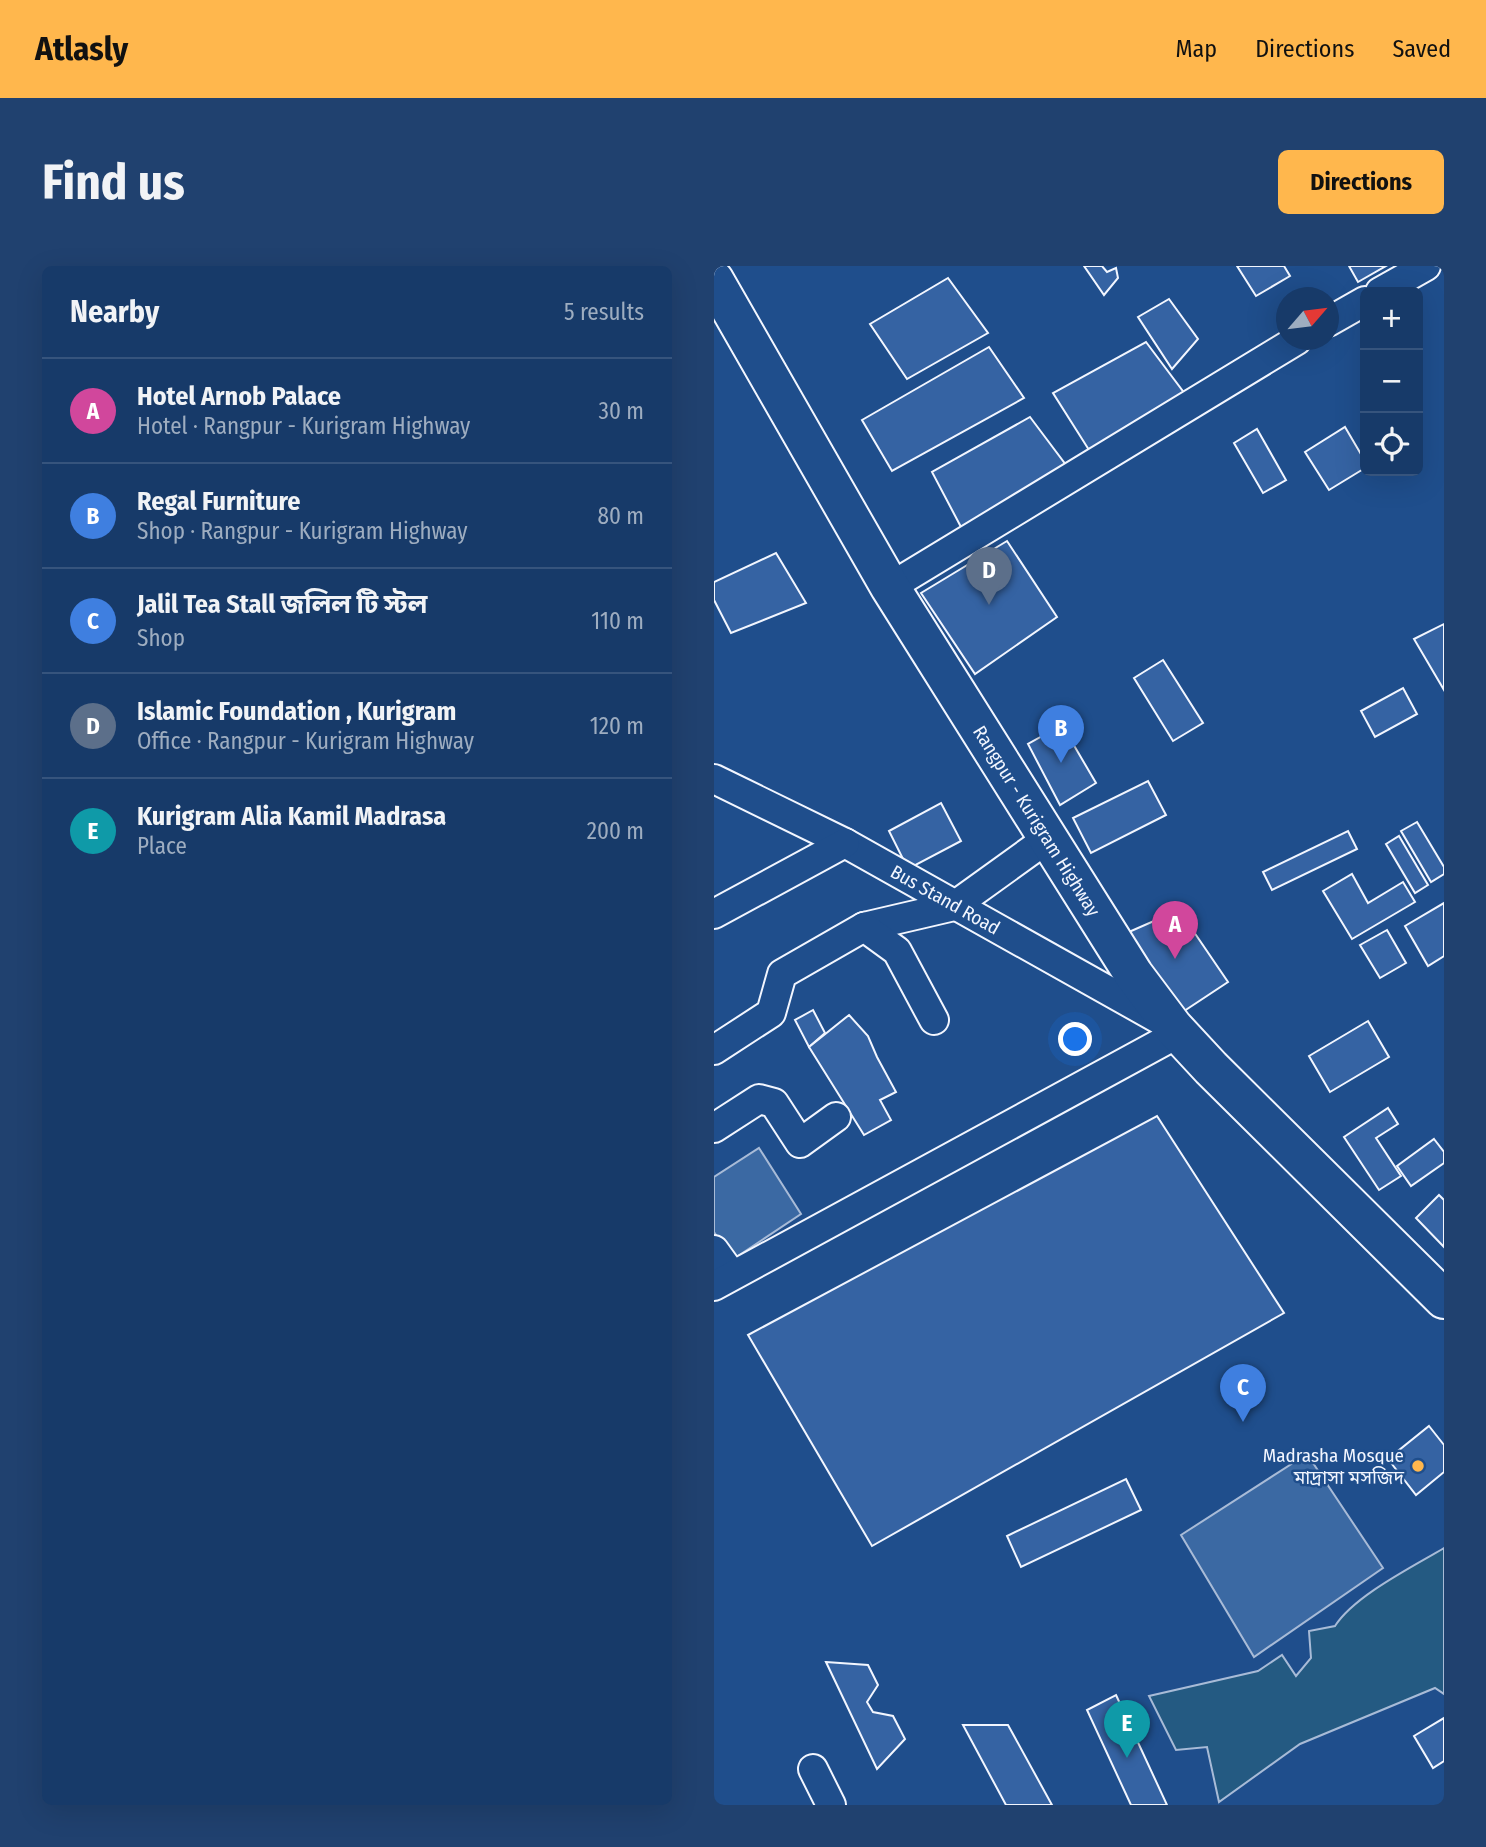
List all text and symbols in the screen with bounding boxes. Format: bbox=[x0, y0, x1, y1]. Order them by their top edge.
text: Atlasly bbox=[35, 29, 128, 69]
text: Map bbox=[1176, 35, 1217, 63]
text: Directions bbox=[1255, 35, 1354, 63]
text: Saved bbox=[1392, 35, 1451, 63]
button: Directions bbox=[1278, 150, 1444, 214]
text: Find us bbox=[42, 153, 185, 212]
north arrow bbox=[1276, 287, 1339, 350]
map controls bbox=[1360, 287, 1423, 476]
button: + bbox=[1360, 287, 1423, 350]
text: Nearby bbox=[70, 294, 159, 330]
text: 5 results bbox=[564, 298, 644, 326]
button: − bbox=[1360, 350, 1423, 413]
text: Hotel Arnob Palace bbox=[137, 381, 341, 412]
text: A bbox=[87, 397, 99, 425]
text: 30 m bbox=[599, 397, 644, 425]
text: Hotel · Rangpur - Kurigram Highway bbox=[137, 412, 470, 440]
button: locate bbox=[1360, 413, 1423, 476]
text: Regal Furniture bbox=[137, 486, 300, 517]
text: B bbox=[87, 502, 99, 530]
text: 80 m bbox=[597, 502, 644, 530]
text: Shop · Rangpur - Kurigram Highway bbox=[137, 517, 468, 545]
pin: D bbox=[966, 547, 1012, 605]
text: Jalil Tea Stall জলিল টি স্টল bbox=[137, 589, 427, 620]
text: C bbox=[87, 607, 99, 635]
text: 110 m bbox=[591, 607, 644, 635]
text: Shop bbox=[137, 624, 185, 652]
text: Islamic Foundation , Kurigram bbox=[137, 696, 456, 727]
pin: B bbox=[1038, 705, 1084, 763]
text: D bbox=[86, 712, 100, 740]
text: 120 m bbox=[590, 712, 644, 740]
street label: Rangpur - Kurigram Highway bbox=[969, 721, 1106, 921]
text: Office · Rangpur - Kurigram Highway bbox=[137, 727, 474, 755]
text: Kurigram Alia Kamil Madrasa bbox=[137, 801, 446, 832]
text: E bbox=[88, 817, 98, 845]
text: 200 m bbox=[587, 817, 644, 845]
text: Place bbox=[137, 832, 187, 860]
street label: Bus Stand Road bbox=[887, 860, 1004, 939]
pin: A bbox=[1152, 901, 1198, 959]
your location bbox=[1058, 1022, 1092, 1056]
pin: C bbox=[1220, 1364, 1266, 1422]
place label: Madrasha Mosque মাদ্রাসা মসজিদ bbox=[1263, 1444, 1404, 1489]
marker: Madrasha Mosque মাদ্রাসা মসজিদ bbox=[1410, 1458, 1426, 1474]
pin: E bbox=[1104, 1700, 1150, 1758]

